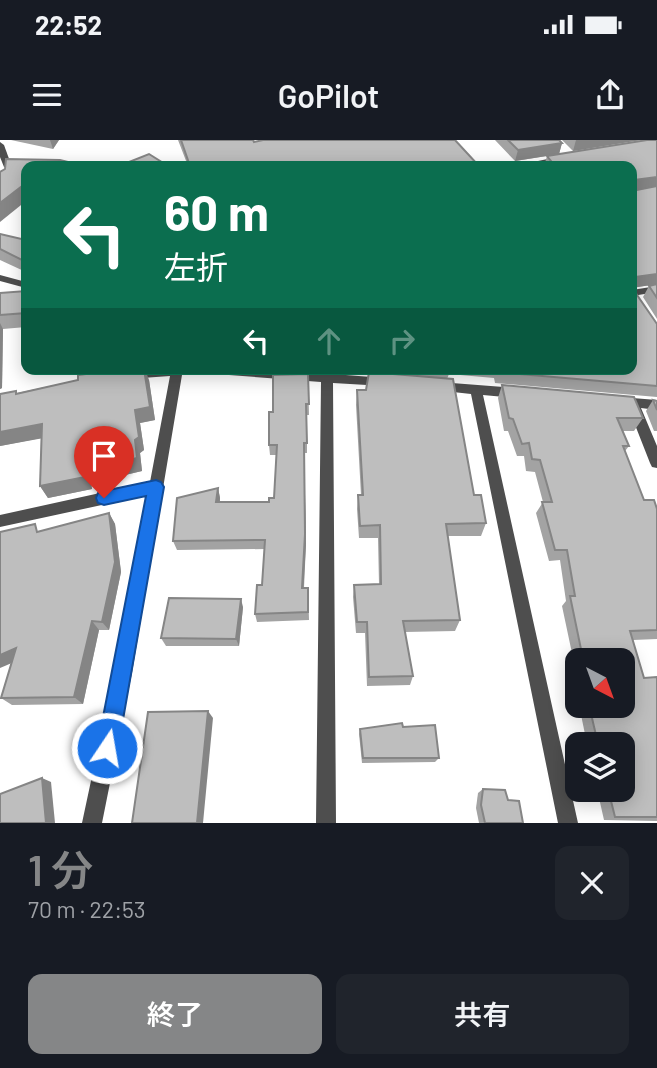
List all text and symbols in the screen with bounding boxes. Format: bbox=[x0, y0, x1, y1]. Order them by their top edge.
text: 22:52 bbox=[35, 9, 102, 40]
icon: menu bbox=[28, 76, 66, 114]
text: GoPilot bbox=[278, 76, 379, 114]
icon: share bbox=[591, 76, 629, 114]
text: 60 m bbox=[164, 182, 269, 241]
icon: left bbox=[49, 189, 140, 280]
text: 左折 bbox=[164, 247, 228, 285]
icon: left bbox=[237, 322, 275, 360]
icon: ahead bbox=[310, 322, 348, 360]
icon: right bbox=[383, 322, 421, 360]
pin bbox=[74, 426, 134, 498]
icon: arrive bbox=[85, 437, 123, 475]
north arrow bbox=[565, 648, 635, 718]
map controls bbox=[565, 648, 635, 802]
position arrow bbox=[70, 711, 144, 785]
button: layers bbox=[565, 732, 635, 802]
text: 1 分 bbox=[28, 844, 93, 894]
button: close bbox=[555, 846, 629, 920]
text: 70 m · 22:53 bbox=[28, 895, 146, 923]
button: 終了 bbox=[28, 974, 322, 1054]
button: 共有 bbox=[336, 974, 629, 1054]

